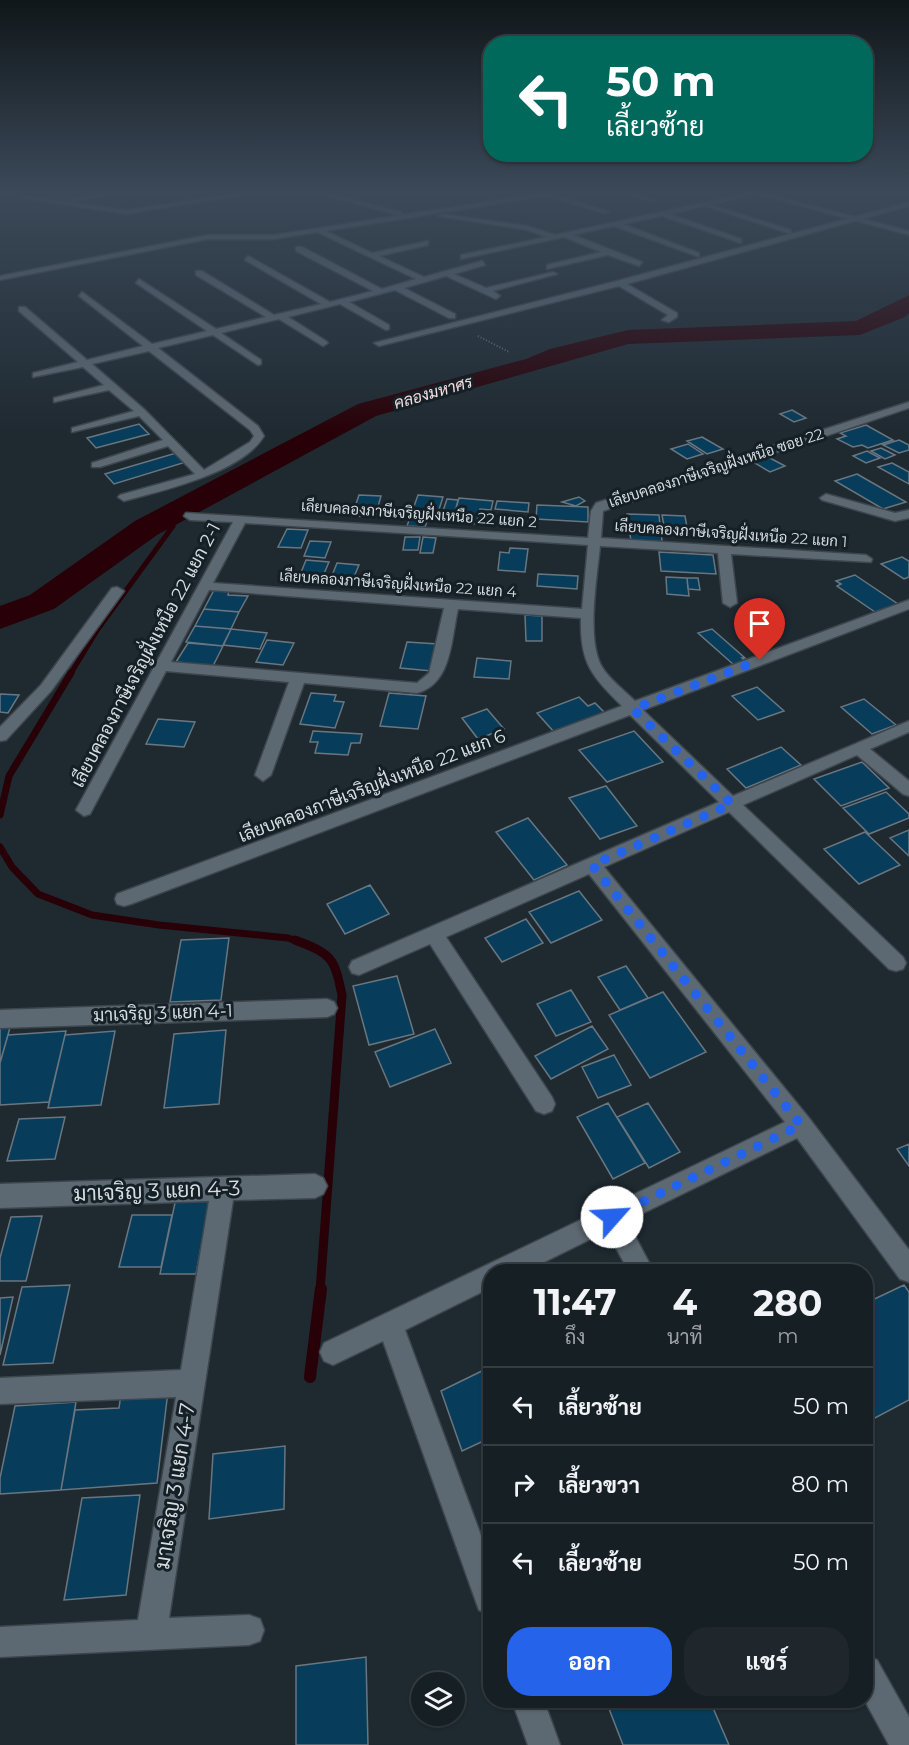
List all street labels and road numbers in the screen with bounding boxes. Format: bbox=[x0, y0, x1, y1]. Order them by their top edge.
street label: เลียบคลองภาษีเจริญฝั่งเหนือ ซอย 22 bbox=[605, 419, 826, 511]
street label: เลียบคลองภาษีเจริญฝั่งเหนือ 22 แยก 2 bbox=[301, 491, 538, 531]
street label: เลียบคลองภาษีเจริญฝั่งเหนือ 22 แยก 1 bbox=[614, 511, 848, 551]
street label: เลียบคลองภาษีเจริญฝั่งเหนือ 22 แยก 2-1 bbox=[63, 517, 225, 791]
street label: เลียบคลองภาษีเจริญฝั่งเหนือ 22 แยก 4 bbox=[279, 561, 518, 601]
street label: เลียบคลองภาษีเจริญฝั่งเหนือ 22 แยก 6 bbox=[234, 721, 509, 847]
street label: มาเจริญ 3 แยก 4-1 bbox=[93, 1000, 233, 1026]
street label: มาเจริญ 3 แยก 4-3 bbox=[73, 1175, 241, 1206]
street label: มาเจริญ 3 แยก 4-7 bbox=[149, 1401, 200, 1571]

